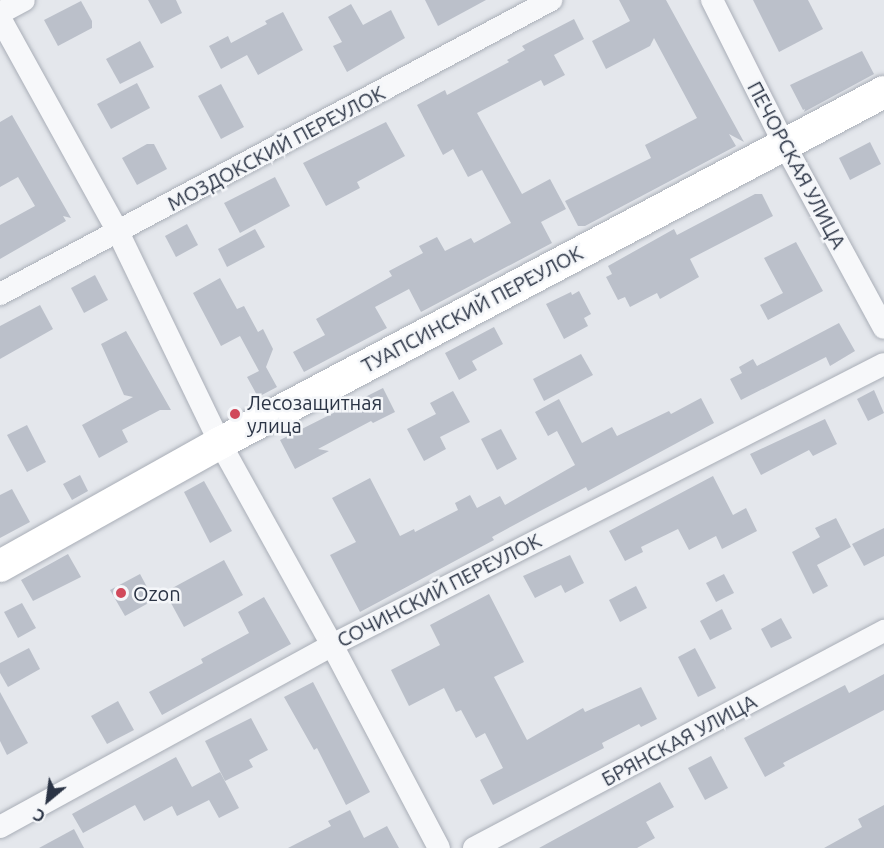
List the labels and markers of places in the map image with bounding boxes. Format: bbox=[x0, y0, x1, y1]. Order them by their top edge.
place label: Лесозащитная улица bbox=[247, 390, 382, 437]
marker: Лесозащитная улица bbox=[228, 407, 242, 421]
place label: Ozon bbox=[133, 581, 181, 605]
marker: Ozon bbox=[114, 586, 128, 600]

